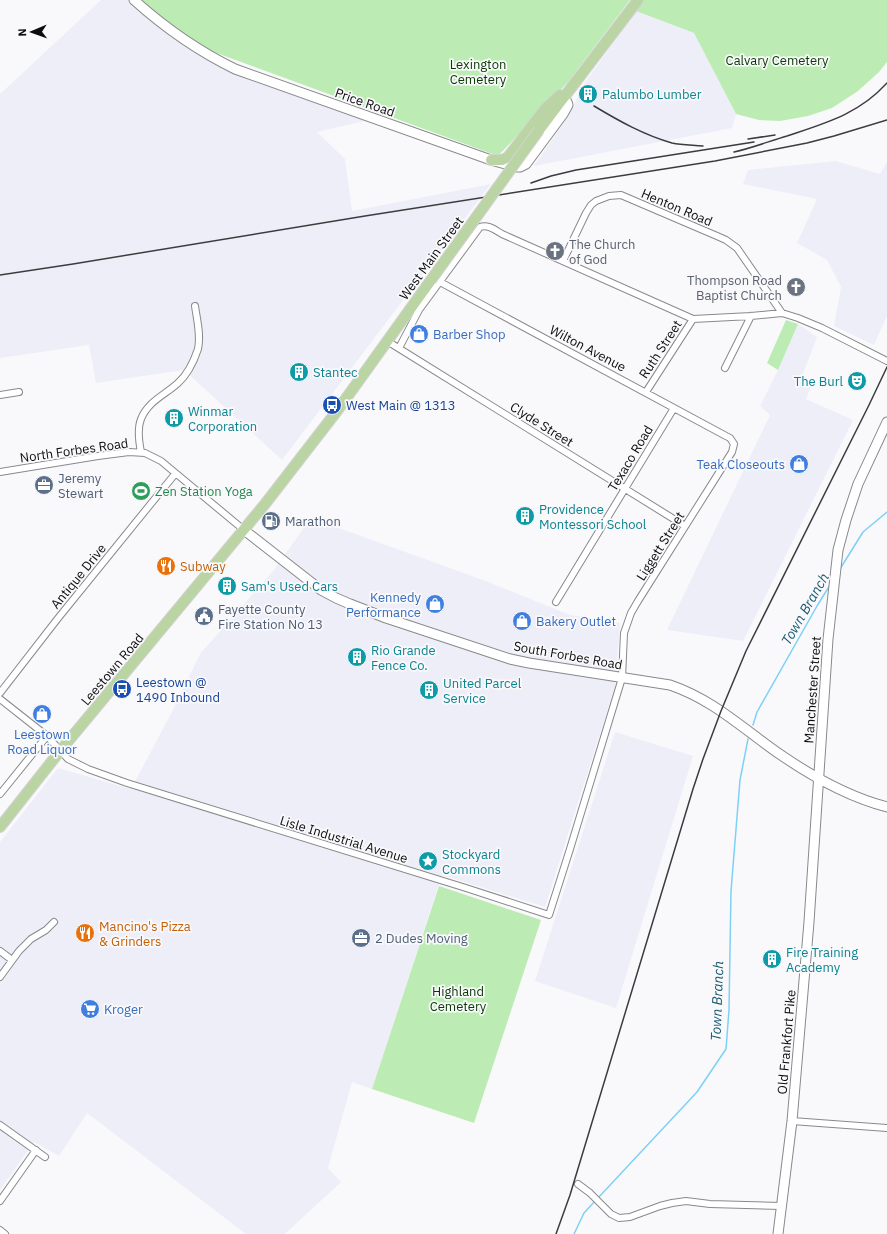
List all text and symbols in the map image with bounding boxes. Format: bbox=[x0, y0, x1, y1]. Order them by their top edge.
north arrow bbox=[12, 12, 52, 52]
text: N bbox=[15, 28, 29, 37]
park label: Calvary Cemetery bbox=[726, 52, 829, 69]
park label: Lexington Cemetery bbox=[450, 56, 507, 88]
building icon: Palumbo Lumber bbox=[577, 83, 599, 105]
street label: Price Road bbox=[333, 84, 397, 121]
place label: Palumbo Lumber bbox=[602, 86, 702, 103]
street label: Henton Road bbox=[639, 185, 715, 230]
street label: West Main Street bbox=[395, 213, 467, 303]
place label: The Church of God bbox=[569, 236, 636, 268]
church icon: The Church of God bbox=[544, 240, 566, 262]
place label: Thompson Road Baptist Church bbox=[687, 272, 782, 304]
church icon: Thompson Road Baptist Church bbox=[785, 276, 807, 298]
street label: Ruth Street bbox=[635, 317, 686, 382]
street label: Wilton Avenue bbox=[547, 321, 629, 376]
shop icon: Barber Shop bbox=[408, 323, 430, 345]
place label: Barber Shop bbox=[433, 326, 505, 343]
building icon: Stantec bbox=[288, 361, 310, 383]
place label: Stantec bbox=[313, 364, 358, 381]
theatre icon: The Burl bbox=[846, 370, 868, 392]
place label: The Burl bbox=[794, 373, 843, 390]
bus stop icon: West Main @ 1313 bbox=[321, 394, 343, 416]
place label: West Main @ 1313 bbox=[346, 397, 455, 414]
street label: Clyde Street bbox=[507, 398, 576, 451]
place label: Winmar Corporation bbox=[188, 403, 257, 435]
building icon: Winmar Corporation bbox=[163, 407, 185, 429]
street label: Texaco Road bbox=[604, 422, 657, 494]
street label: North Forbes Road bbox=[19, 434, 129, 467]
shop icon: Teak Closeouts bbox=[788, 453, 810, 475]
place label: Teak Closeouts bbox=[696, 456, 785, 473]
place label: Jeremy Stewart bbox=[58, 470, 103, 502]
office icon: Jeremy Stewart bbox=[33, 474, 55, 496]
sports icon: Zen Station Yoga bbox=[130, 480, 152, 502]
place label: Zen Station Yoga bbox=[155, 483, 253, 500]
place label: Providence Montessori School bbox=[539, 501, 647, 533]
building icon: Providence Montessori School bbox=[514, 505, 536, 527]
street label: Liggett Street bbox=[632, 509, 688, 584]
fuel station icon: Marathon bbox=[260, 510, 282, 532]
place label: Marathon bbox=[285, 513, 341, 530]
street label: Antique Drive bbox=[47, 540, 110, 612]
restaurant icon: Subway bbox=[155, 555, 177, 577]
place label: Subway bbox=[180, 558, 226, 575]
water label: Town Branch bbox=[777, 570, 833, 648]
building icon: Sam's Used Cars bbox=[216, 575, 238, 597]
place label: Sam's Used Cars bbox=[241, 578, 338, 595]
place label: Kennedy Performance bbox=[346, 589, 421, 621]
shop icon: Kennedy Performance bbox=[424, 593, 446, 615]
place label: Fayette County Fire Station No 13 bbox=[218, 601, 323, 633]
public building icon: Fayette County Fire Station No 13 bbox=[193, 605, 215, 627]
shop icon: Bakery Outlet bbox=[511, 610, 533, 632]
place label: Bakery Outlet bbox=[536, 613, 616, 630]
street label: Leestown Road bbox=[77, 630, 147, 709]
street label: Manchester Street bbox=[800, 636, 825, 744]
street label: South Forbes Road bbox=[512, 638, 624, 673]
place label: Rio Grande Fence Co. bbox=[371, 642, 436, 674]
building icon: Rio Grande Fence Co. bbox=[346, 646, 368, 668]
place label: Leestown @ 1490 Inbound bbox=[136, 674, 220, 706]
place label: United Parcel Service bbox=[443, 675, 522, 707]
bus stop icon: Leestown @ 1490 Inbound bbox=[111, 678, 133, 700]
building icon: United Parcel Service bbox=[418, 679, 440, 701]
shop icon: Leestown Road Liquor bbox=[31, 703, 53, 725]
place label: Leestown Road Liquor bbox=[7, 726, 77, 758]
street label: Lisle Industrial Avenue bbox=[278, 812, 410, 867]
place label: Stockyard Commons bbox=[442, 846, 501, 878]
place icon: Stockyard Commons bbox=[417, 850, 439, 872]
place label: Mancino's Pizza & Grinders bbox=[99, 918, 191, 950]
restaurant icon: Mancino's Pizza & Grinders bbox=[74, 922, 96, 944]
office icon: 2 Dudes Moving bbox=[350, 927, 372, 949]
place label: 2 Dudes Moving bbox=[375, 930, 468, 947]
place label: Fire Training Academy bbox=[786, 944, 858, 976]
building icon: Fire Training Academy bbox=[761, 948, 783, 970]
water label: Town Branch bbox=[707, 960, 727, 1041]
park label: Highland Cemetery bbox=[430, 983, 487, 1015]
street label: Old Frankfort Pike bbox=[773, 989, 800, 1095]
supermarket icon: Kroger bbox=[79, 998, 101, 1020]
place label: Kroger bbox=[104, 1001, 143, 1018]

